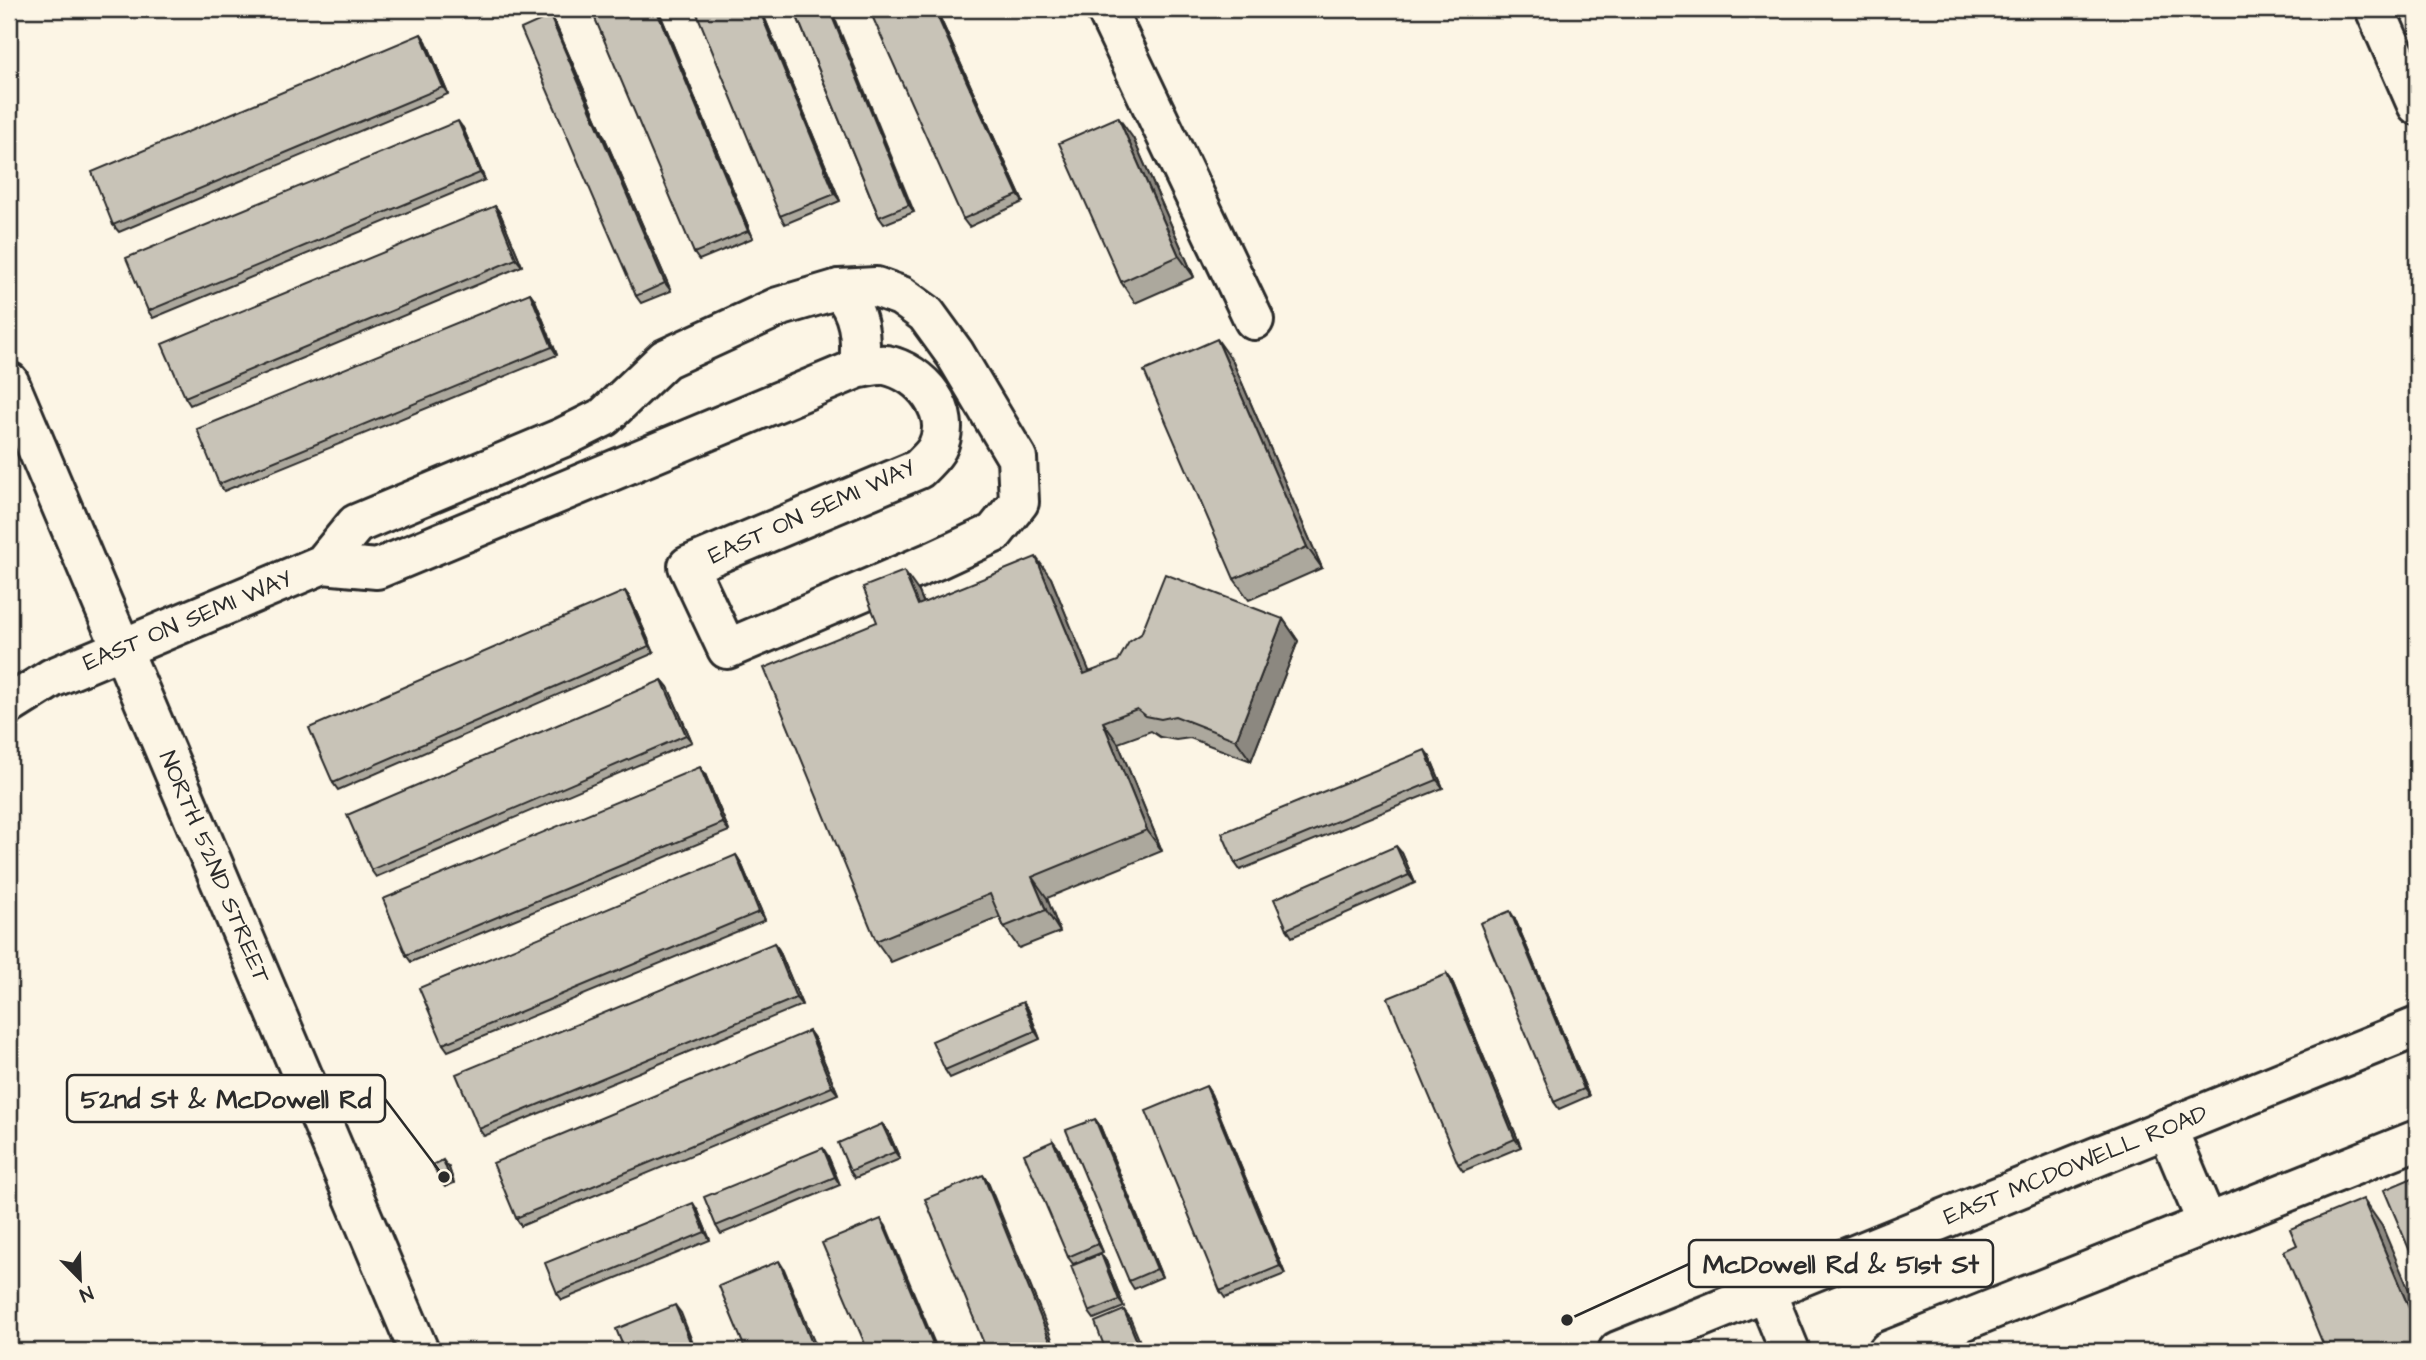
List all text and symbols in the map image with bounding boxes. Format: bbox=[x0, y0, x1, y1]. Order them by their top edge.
street label: EAST ON SEMI WAY bbox=[703, 451, 921, 573]
street label: EAST ON SEMI WAY bbox=[78, 562, 298, 680]
street label: NORTH 52ND STREET bbox=[150, 746, 279, 989]
callout: 52nd St & McDowell Rd bbox=[67, 1075, 385, 1122]
text: 52nd St & McDowell Rd bbox=[81, 1082, 372, 1118]
street label: EAST MCDOWELL ROAD bbox=[1939, 1097, 2213, 1234]
callout: McDowell Rd & 51st St bbox=[1689, 1240, 1993, 1287]
north arrow bbox=[46, 1244, 116, 1314]
text: McDowell Rd & 51st St bbox=[1703, 1247, 1980, 1283]
text: N bbox=[75, 1279, 97, 1308]

